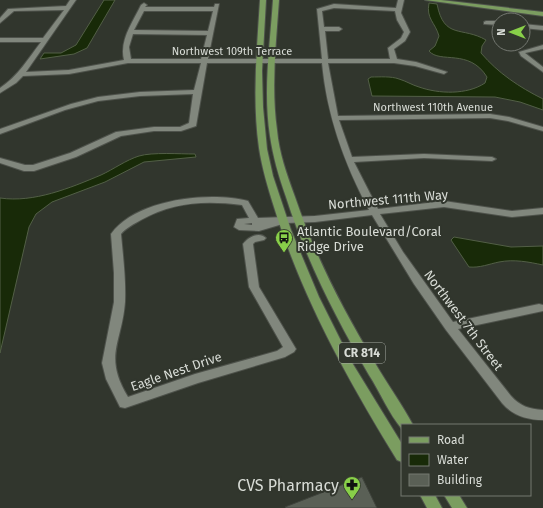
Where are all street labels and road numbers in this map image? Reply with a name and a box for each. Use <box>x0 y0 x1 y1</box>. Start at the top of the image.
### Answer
street label: Northwest 109th Terrace <box>172 45 292 58</box>
street label: Northwest 110th Avenue <box>373 101 493 114</box>
street label: Northwest 111th Way <box>327 187 449 212</box>
street label: Northwest 7th Street <box>421 267 506 373</box>
road number: CR 814 <box>339 343 385 363</box>
street label: Eagle Nest Drive <box>129 349 224 394</box>

